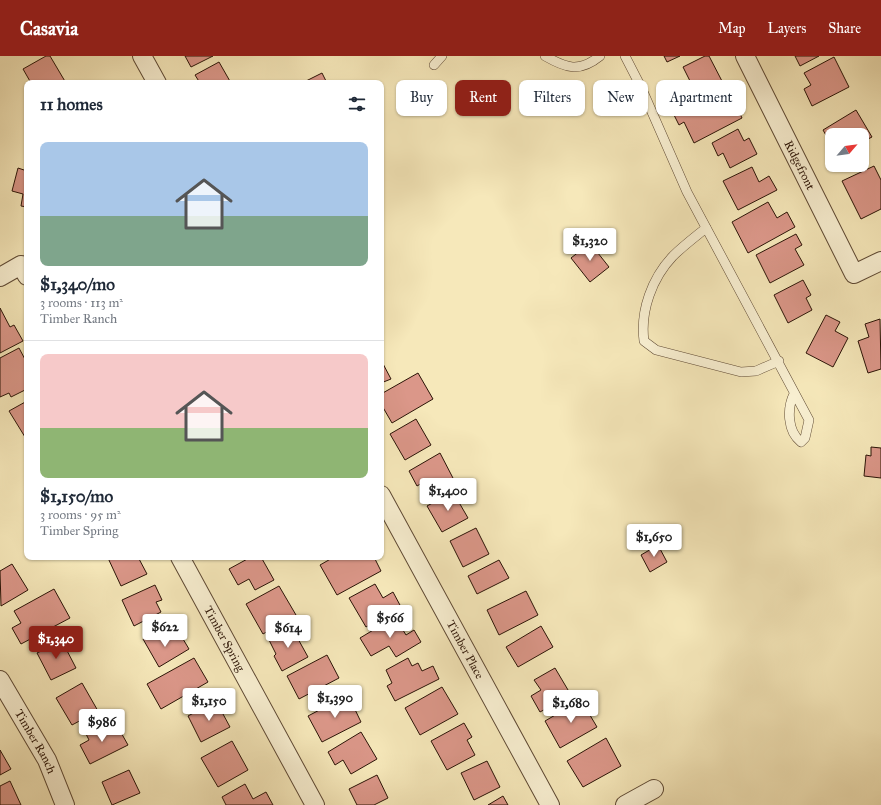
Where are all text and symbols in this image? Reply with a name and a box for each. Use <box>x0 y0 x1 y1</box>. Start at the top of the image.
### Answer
text: Casavia <box>20 17 78 40</box>
text: Map <box>718 20 746 37</box>
text: Layers <box>768 20 806 37</box>
text: Share <box>828 20 861 37</box>
chip: Buy <box>396 80 447 116</box>
chip: Rent <box>455 80 511 116</box>
chip: Filters <box>519 80 585 116</box>
chip: New <box>593 80 648 116</box>
chip: Apartment <box>656 80 746 116</box>
icon: filters <box>346 93 368 115</box>
text: 11 homes <box>40 94 103 115</box>
north arrow <box>825 128 869 172</box>
map controls <box>825 128 869 172</box>
street label: Ridgefront <box>781 138 818 193</box>
icon: home <box>168 168 240 240</box>
pin: $1,320 <box>557 228 623 262</box>
text: $1,320 <box>572 233 608 249</box>
text: $1,340/mo <box>40 274 115 295</box>
text: 3 rooms · 113 m² <box>40 295 123 311</box>
text: Timber Ranch <box>40 311 117 327</box>
icon: home <box>168 380 240 452</box>
pin: $1,400 <box>415 478 481 512</box>
text: $1,400 <box>429 483 467 499</box>
text: $1,150/mo <box>40 486 113 507</box>
text: 3 rooms · 95 m² <box>40 507 121 523</box>
text: Timber Spring <box>40 523 118 539</box>
pin: $1,650 <box>621 524 687 558</box>
text: $1,650 <box>636 529 672 545</box>
street label: Timber Spring <box>201 604 248 675</box>
pin: $566 <box>366 605 414 639</box>
text: $566 <box>376 610 404 626</box>
pin: $622 <box>141 614 189 648</box>
pin: $614 <box>264 615 312 649</box>
street label: Timber Place <box>444 618 487 681</box>
text: $622 <box>151 619 179 635</box>
text: $614 <box>275 620 301 636</box>
pin: $1,340 <box>23 626 89 660</box>
text: $1,340 <box>38 631 74 647</box>
pin: $1,390 <box>302 685 368 719</box>
pin: $1,150 <box>176 688 242 722</box>
text: $1,390 <box>317 690 353 706</box>
pin: $1,680 <box>538 690 604 724</box>
text: $1,150 <box>192 693 226 709</box>
text: $1,680 <box>552 695 590 711</box>
street label: Timber Ranch <box>12 707 59 776</box>
pin: $986 <box>78 709 126 743</box>
text: $986 <box>88 714 116 730</box>

